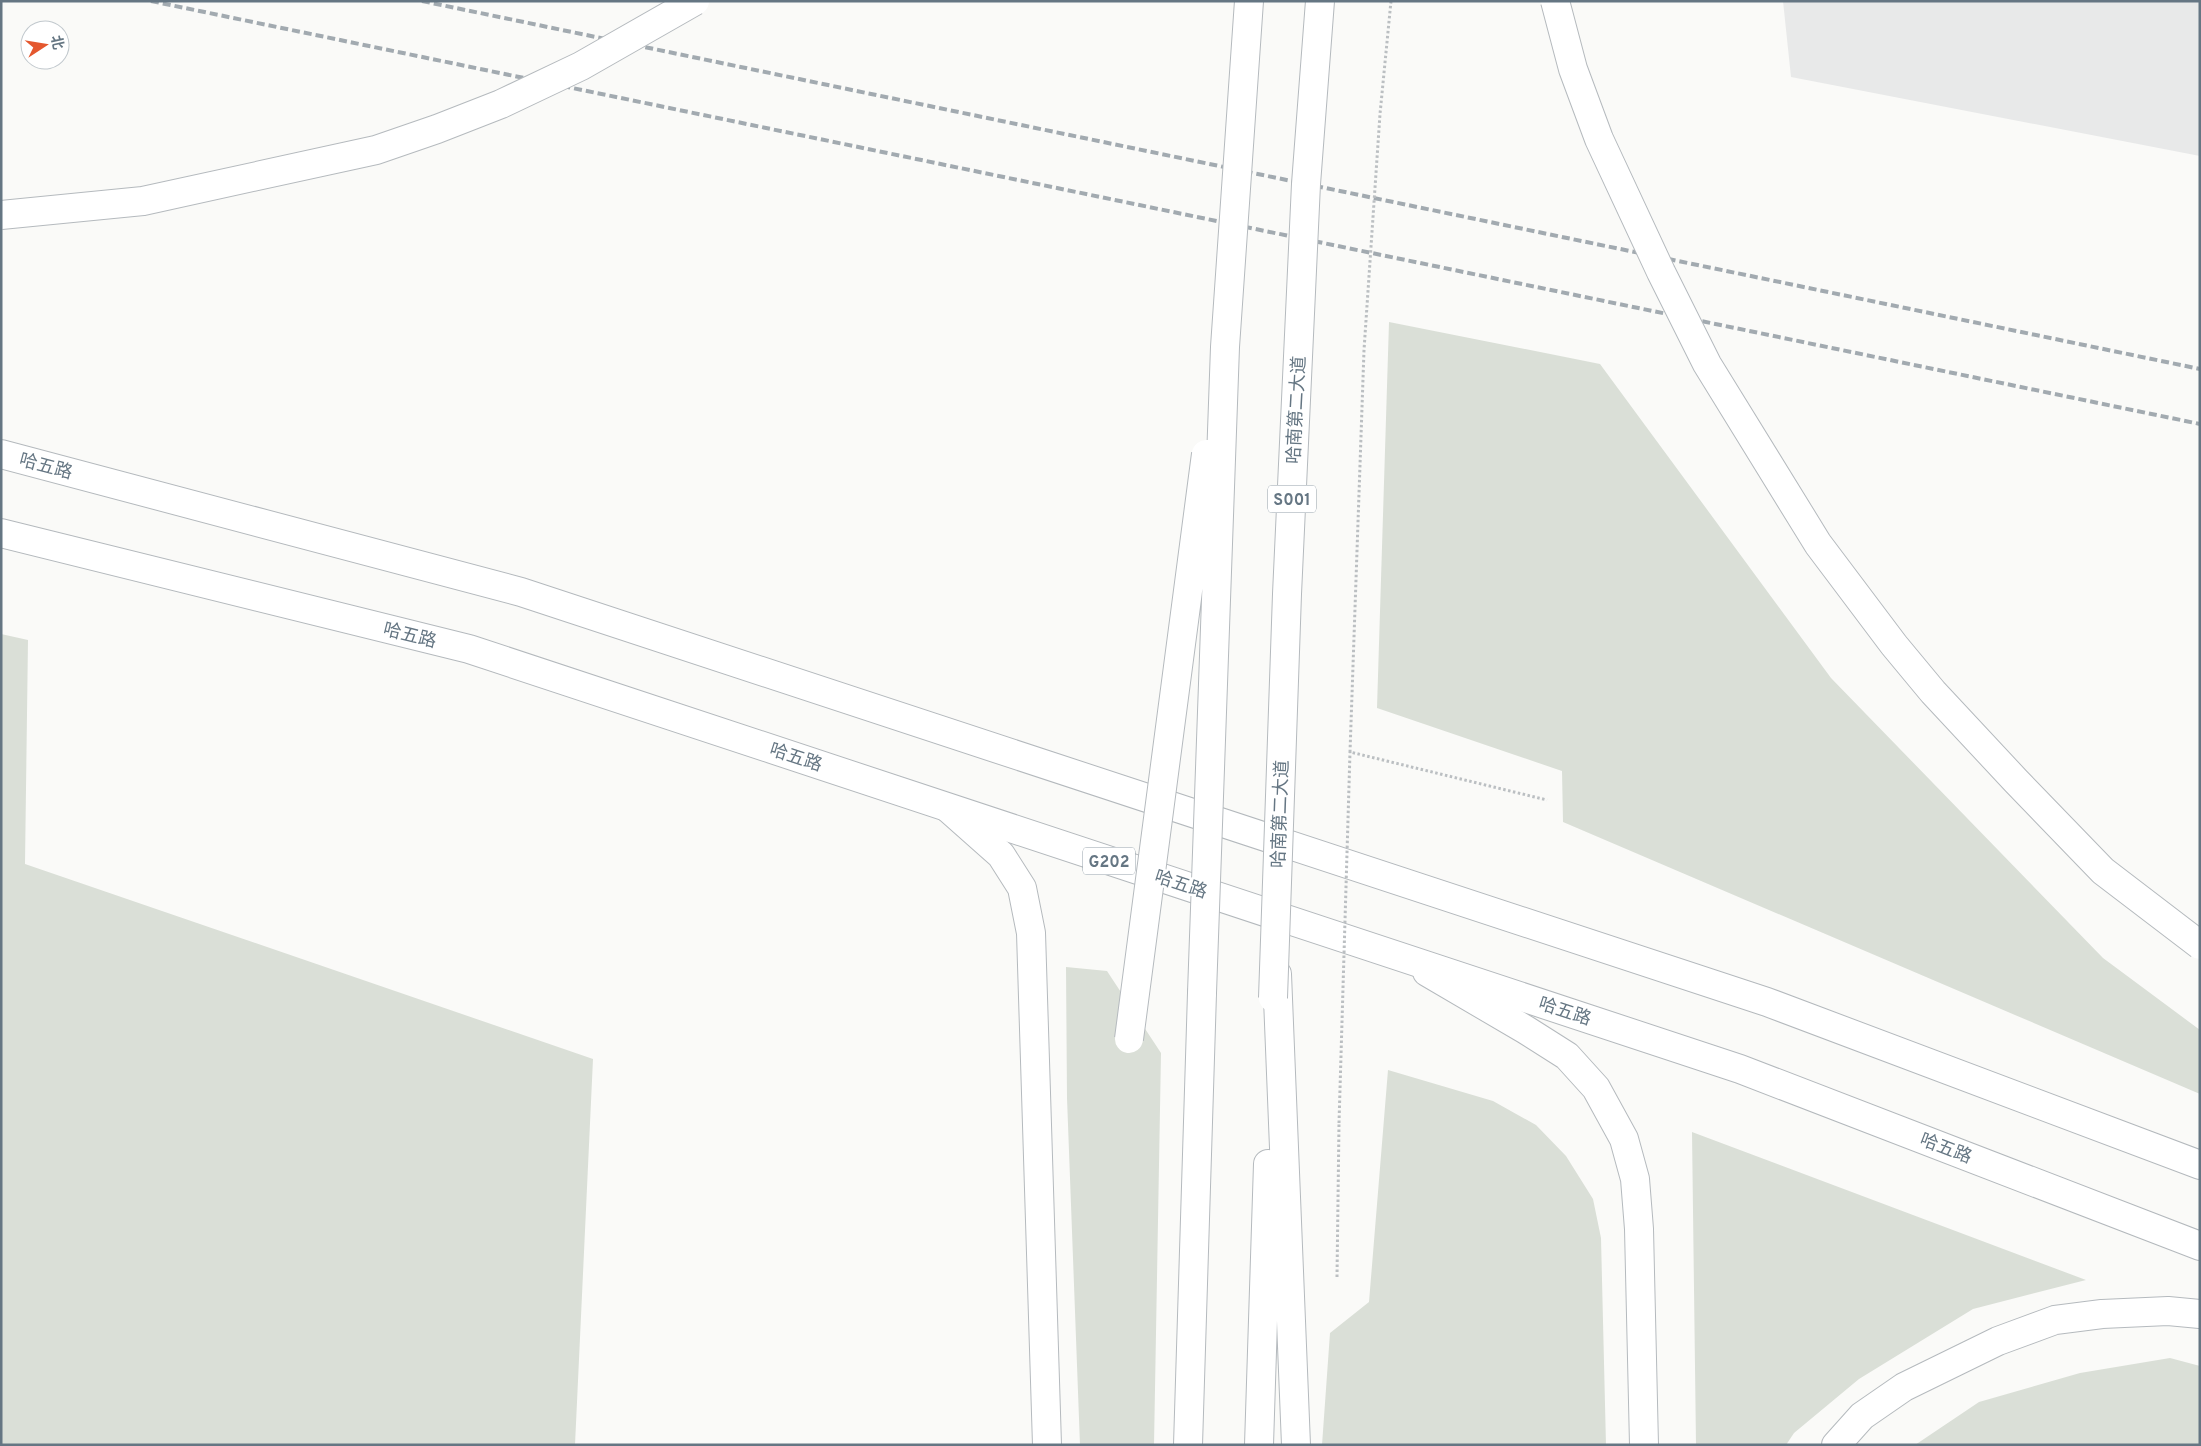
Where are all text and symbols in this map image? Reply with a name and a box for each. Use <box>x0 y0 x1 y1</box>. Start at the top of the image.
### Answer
north arrow <box>20 20 70 70</box>
text: 北 <box>46 34 66 51</box>
street label: 哈南第二大道 <box>1283 356 1312 465</box>
street label: 哈五路 <box>17 449 75 486</box>
road number: S001 <box>1268 486 1316 512</box>
street label: 哈五路 <box>381 619 439 654</box>
street label: 哈五路 <box>766 739 825 778</box>
street label: 哈南第二大道 <box>1268 760 1295 868</box>
road number: G202 <box>1083 848 1135 874</box>
street label: 哈五路 <box>1151 866 1210 905</box>
street label: 哈五路 <box>1535 993 1594 1032</box>
street label: 哈五路 <box>1916 1129 1975 1170</box>

